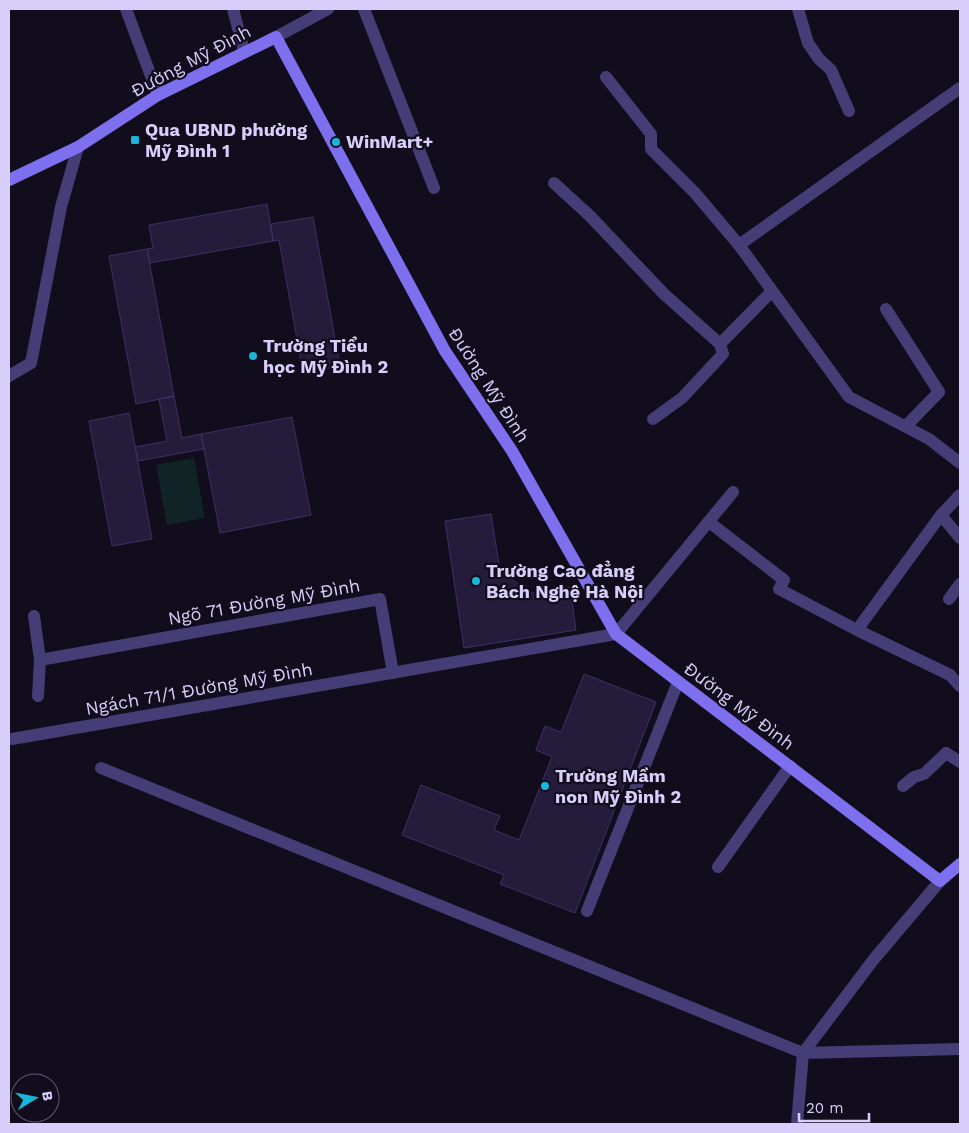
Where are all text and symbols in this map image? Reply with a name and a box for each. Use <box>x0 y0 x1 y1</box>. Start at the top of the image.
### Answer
street label: Đường Mỹ Đình <box>127 20 254 101</box>
place label: Qua UBND phường Mỹ Đình 1 <box>145 119 308 161</box>
place label: WinMart+ <box>346 131 433 152</box>
marker: Qua UBND phường Mỹ Đình 1 <box>129 134 141 146</box>
marker: WinMart+ <box>330 136 342 148</box>
street label: Đường Mỹ Đình <box>444 323 534 446</box>
place label: Trường Tiểu học Mỹ Đình 2 <box>263 335 388 377</box>
marker: Trường Tiểu học Mỹ Đình 2 <box>247 350 259 362</box>
place label: Trường Cao đẳng Bách Nghệ Hà Nội <box>486 560 643 602</box>
street label: Ngõ 71 Đường Mỹ Đình <box>166 574 362 629</box>
marker: Trường Cao đẳng Bách Nghệ Hà Nội <box>470 575 482 587</box>
street label: Đường Mỹ Đình <box>680 657 799 754</box>
street label: Ngách 71/1 Đường Mỹ Đình <box>84 658 314 719</box>
place label: Trường Mầm non Mỹ Đình 2 <box>555 765 681 807</box>
marker: Trường Mầm non Mỹ Đình 2 <box>539 780 551 792</box>
north arrow <box>10 1073 60 1123</box>
text: B <box>39 1090 57 1102</box>
scale bar <box>799 1090 869 1122</box>
text: 20 m <box>806 1099 844 1117</box>

